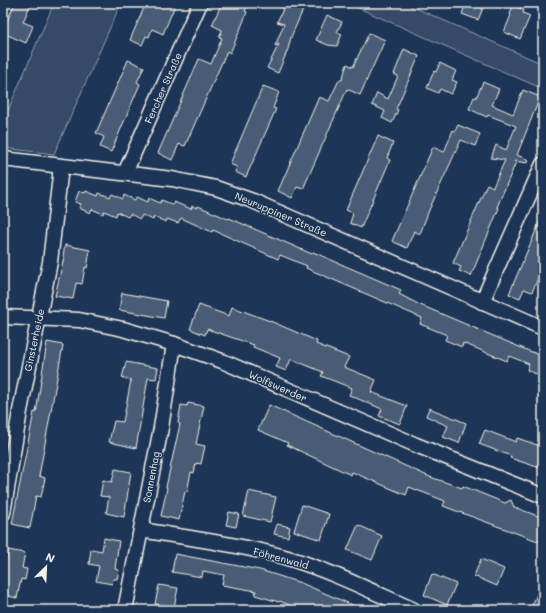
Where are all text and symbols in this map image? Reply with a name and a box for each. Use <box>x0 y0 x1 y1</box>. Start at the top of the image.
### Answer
street label: Fercher Straße <box>141 50 185 126</box>
street label: Neuruppiner Straße <box>233 188 329 240</box>
street label: Ginsterheide <box>21 307 47 373</box>
street label: Wolfswerder <box>247 367 309 405</box>
street label: Sonnenhag <box>139 450 163 504</box>
street label: Föhrenwald <box>252 544 310 572</box>
north arrow <box>26 547 66 587</box>
text: N <box>43 549 57 566</box>

